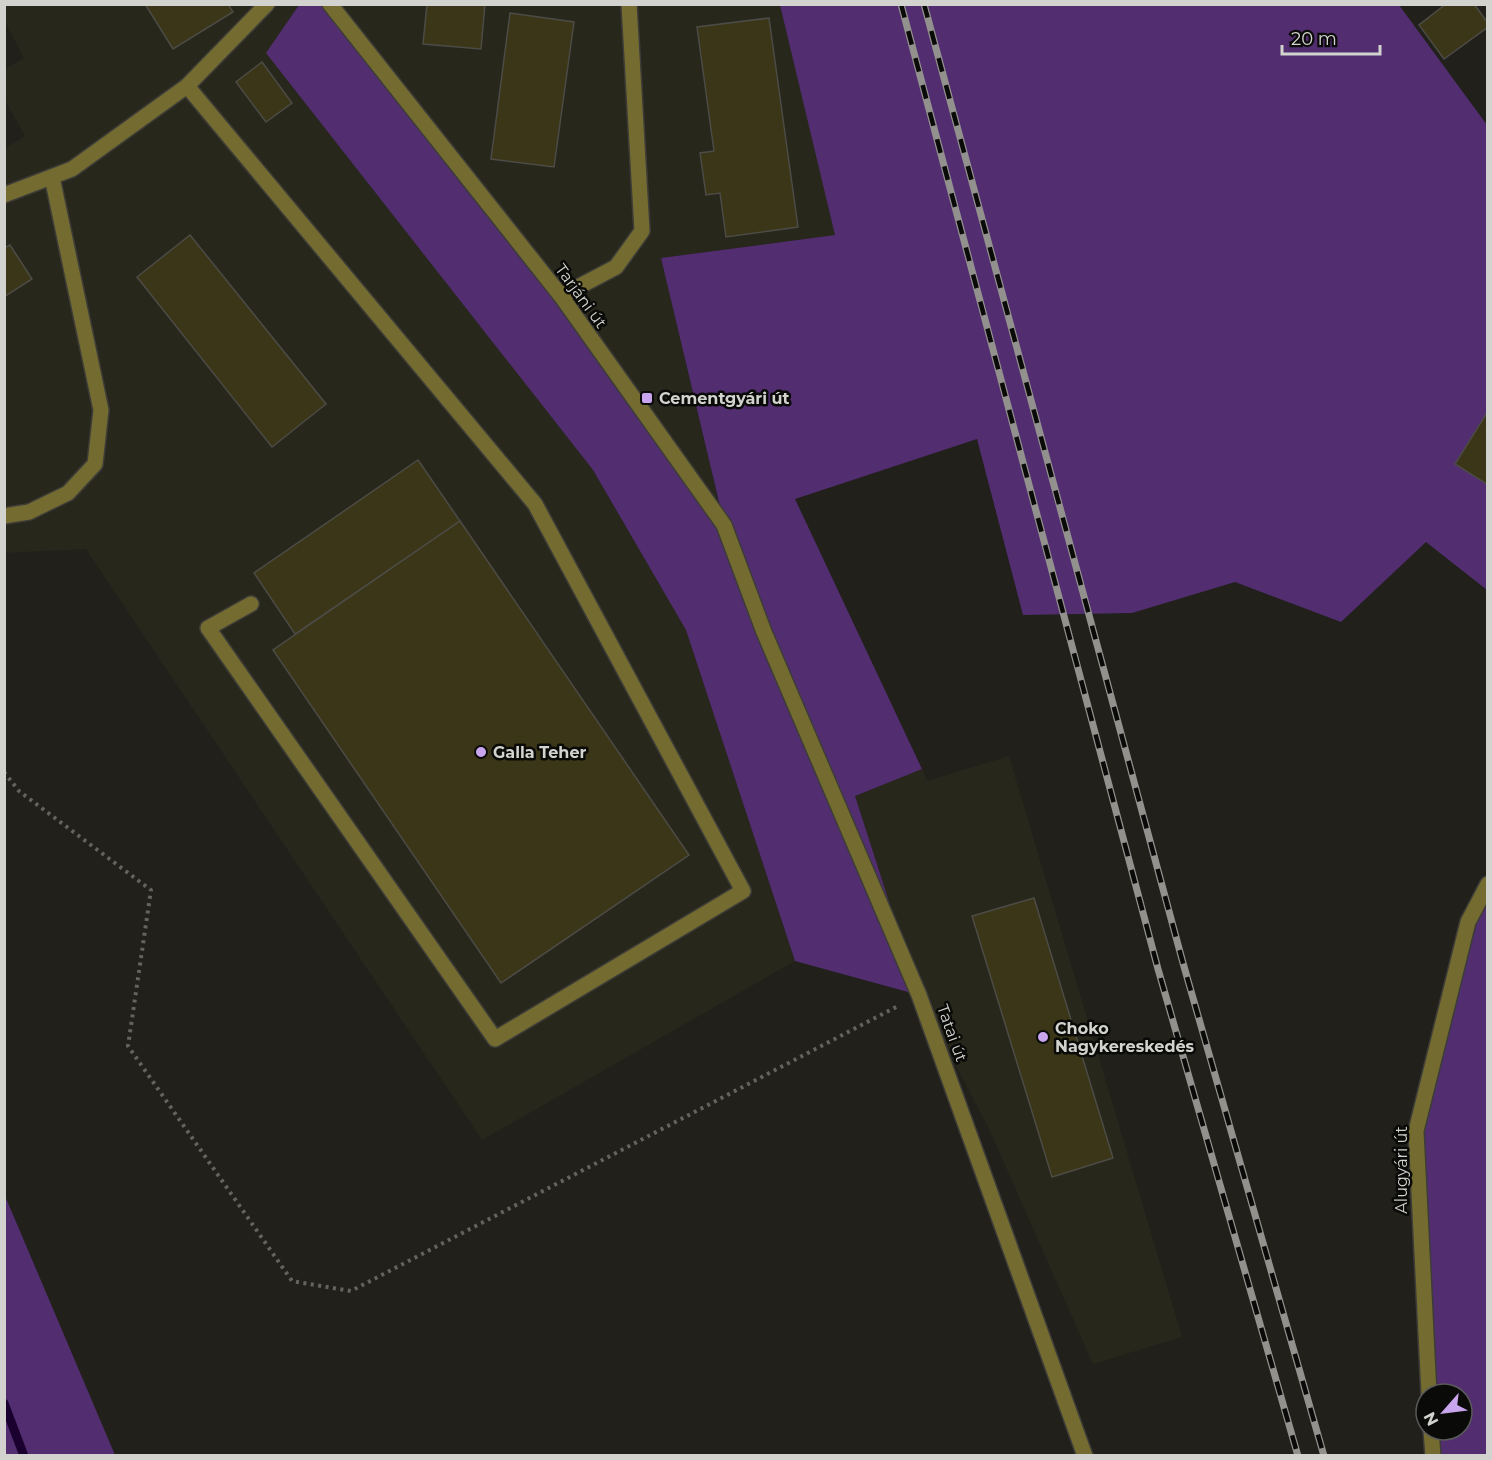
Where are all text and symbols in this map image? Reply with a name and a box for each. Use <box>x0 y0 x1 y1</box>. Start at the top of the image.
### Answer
scale bar <box>1282 18 1380 56</box>
text: 20 m <box>1291 28 1337 50</box>
street label: Tarjáni út <box>551 260 611 332</box>
place label: Cementgyári út <box>659 389 790 408</box>
marker: Cementgyári út <box>640 391 654 405</box>
place label: Galla Teher <box>493 743 587 762</box>
marker: Galla Teher <box>474 745 488 759</box>
street label: Tatai út <box>933 1002 971 1065</box>
place label: Choko Nagykereskedés <box>1055 1019 1195 1056</box>
marker: Choko Nagykereskedés <box>1036 1030 1050 1044</box>
street label: Alugyári út <box>1392 1126 1411 1214</box>
north arrow <box>1414 1382 1474 1442</box>
text: N <box>1420 1409 1443 1429</box>

